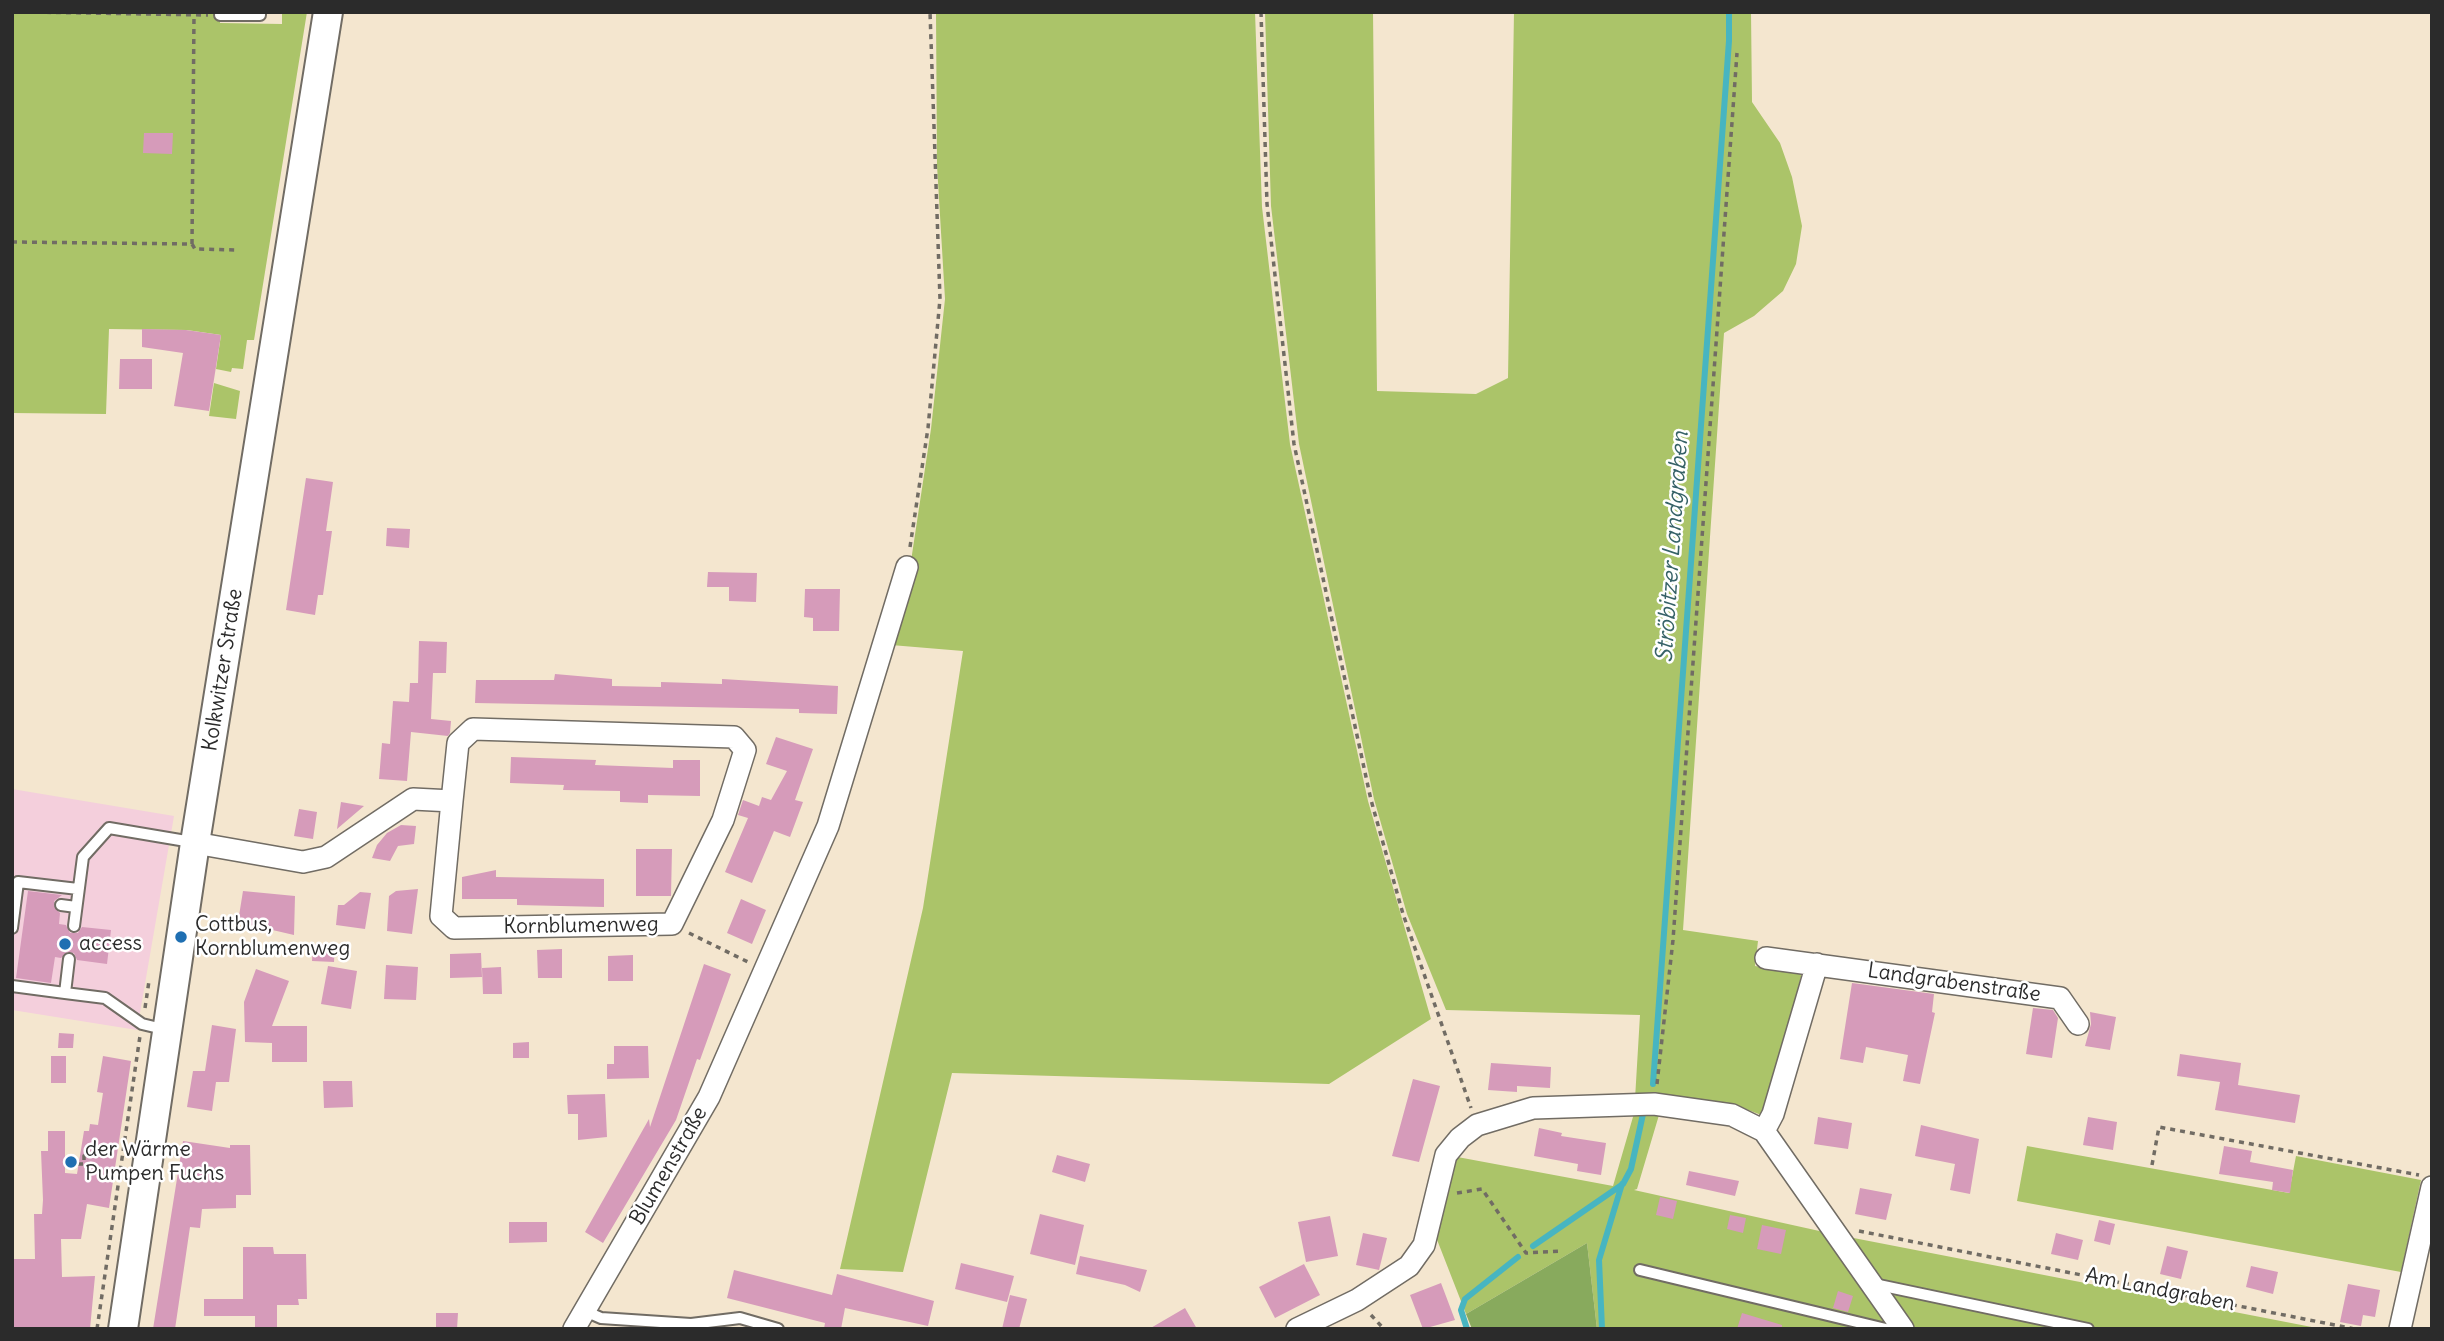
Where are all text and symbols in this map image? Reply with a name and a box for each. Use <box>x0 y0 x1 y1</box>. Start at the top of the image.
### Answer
water label: Ströbitzer Landgraben <box>1651 431 1695 663</box>
street label: Kolkwitzer Straße <box>198 587 248 753</box>
place label: Cottbus, Kornblumenweg <box>195 912 350 962</box>
street label: Kornblumenweg <box>503 912 659 940</box>
marker: Cottbus, Kornblumenweg <box>173 929 189 945</box>
place label: access <box>79 931 142 957</box>
marker: access <box>57 936 73 952</box>
street label: Landgrabenstraße <box>1866 958 2042 1008</box>
street label: Blumenstraße <box>625 1102 713 1230</box>
place label: der Wärme Pumpen Fuchs <box>85 1137 224 1187</box>
marker: der Wärme Pumpen Fuchs <box>63 1154 79 1170</box>
street label: Am Landgraben <box>2083 1263 2237 1317</box>

